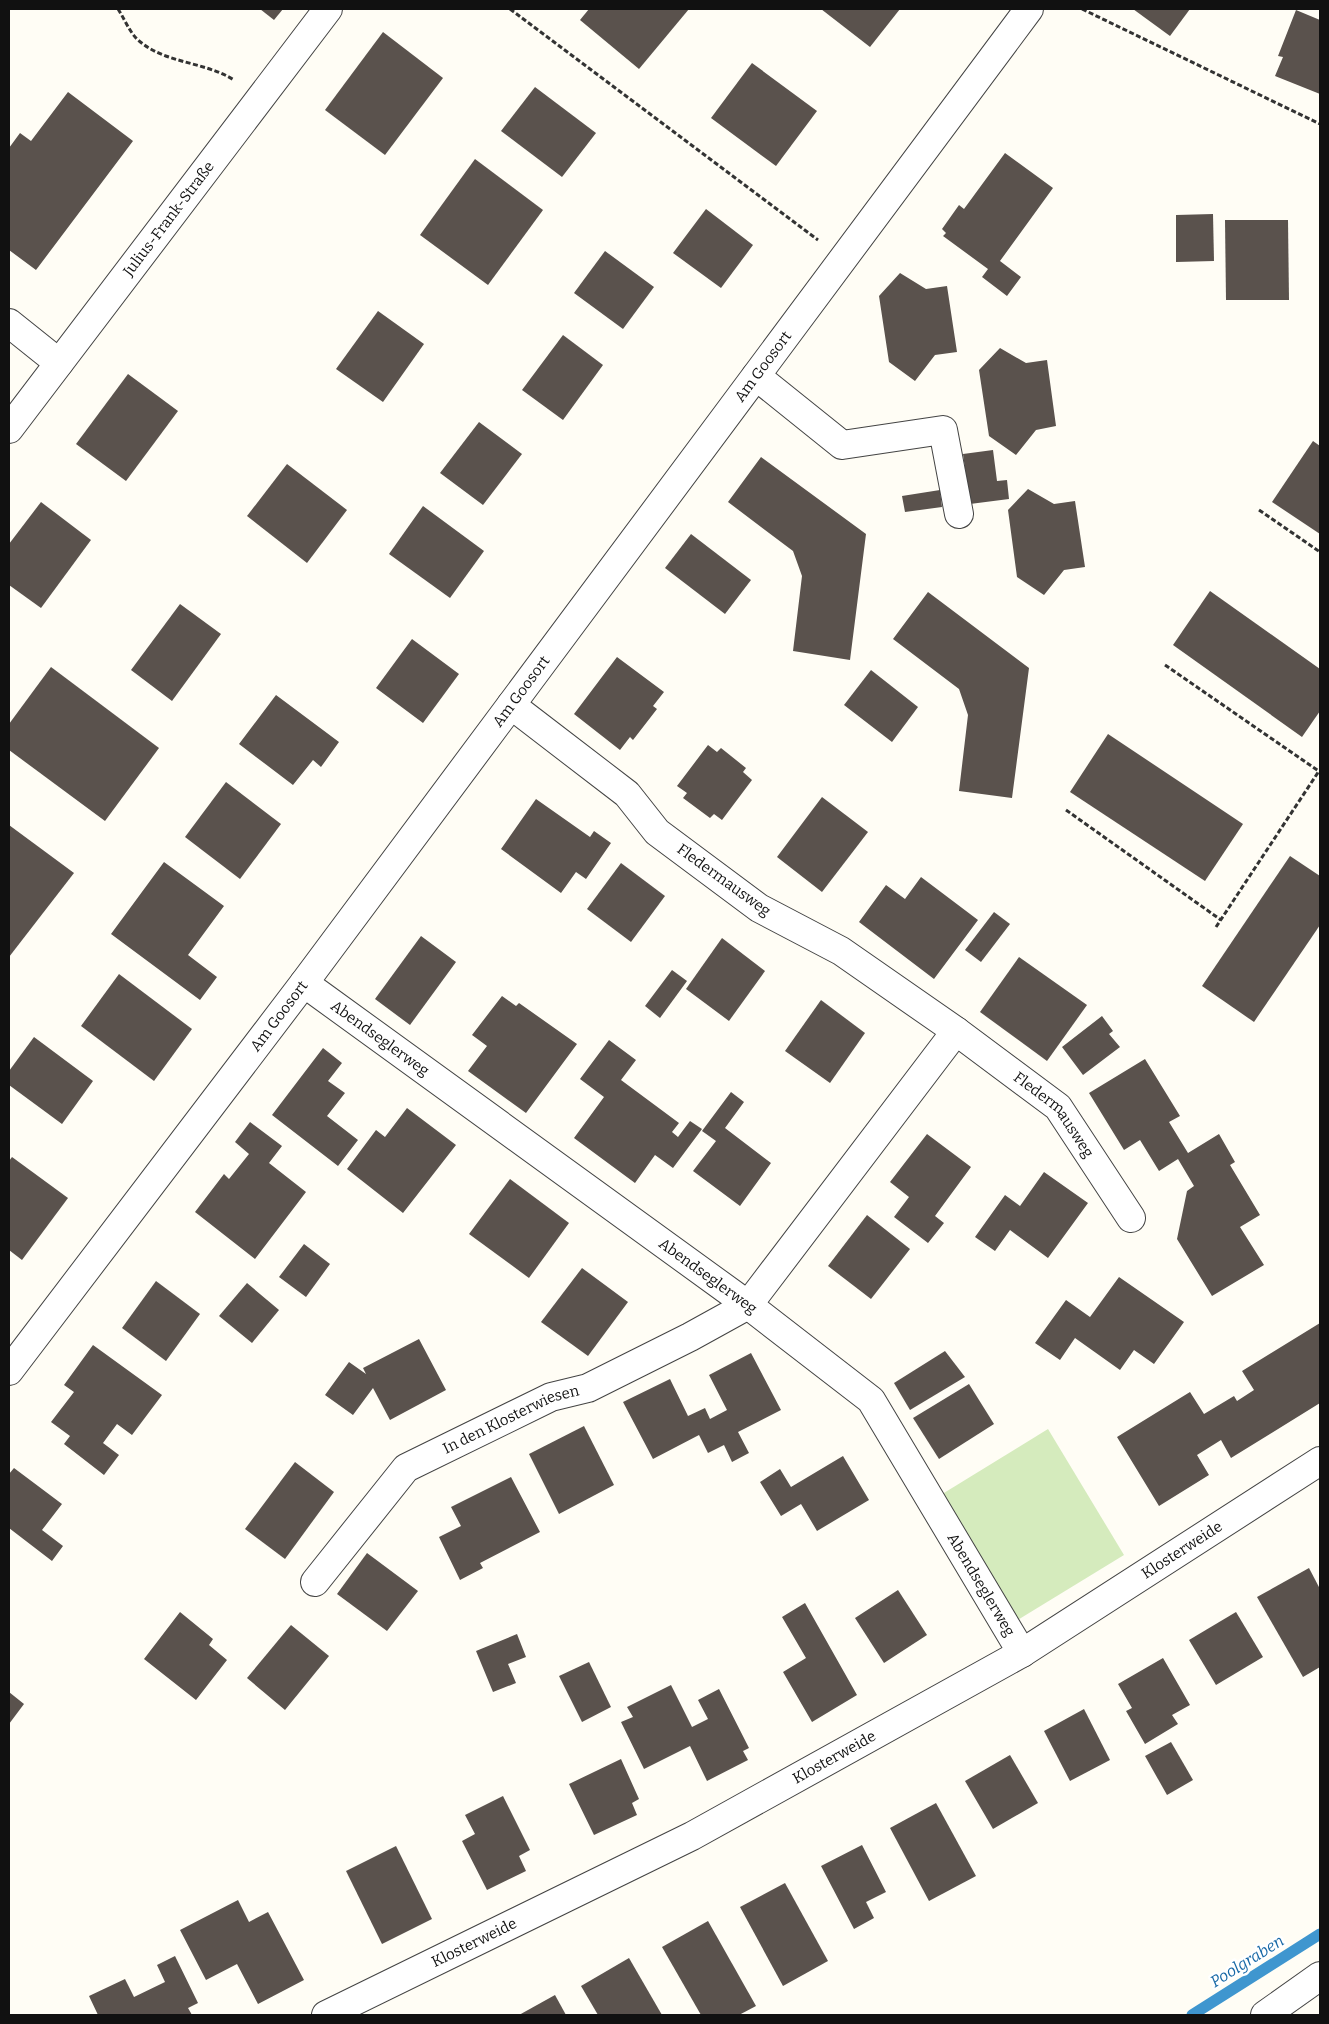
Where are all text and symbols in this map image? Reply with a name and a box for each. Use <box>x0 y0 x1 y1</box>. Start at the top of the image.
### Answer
street label: Julius-Frank-Straße <box>119 158 218 281</box>
street label: Am Goosort <box>731 327 796 405</box>
street label: Am Goosort <box>489 652 554 730</box>
street label: Fledermausweg <box>674 840 774 920</box>
street label: Am Goosort <box>246 977 312 1055</box>
street label: Abendseglerweg <box>327 997 433 1080</box>
street label: Fledermausweg <box>1010 1068 1098 1161</box>
street label: Abendseglerweg <box>655 1234 761 1318</box>
street label: In den Klosterwiesen <box>440 1381 581 1458</box>
street label: Klosterweide <box>1138 1517 1226 1583</box>
street label: Abendseglerweg <box>944 1530 1019 1640</box>
street label: Klosterweide <box>789 1727 879 1787</box>
street label: Klosterweide <box>429 1914 520 1971</box>
water label: Poolgraben <box>1207 1931 1287 1991</box>

